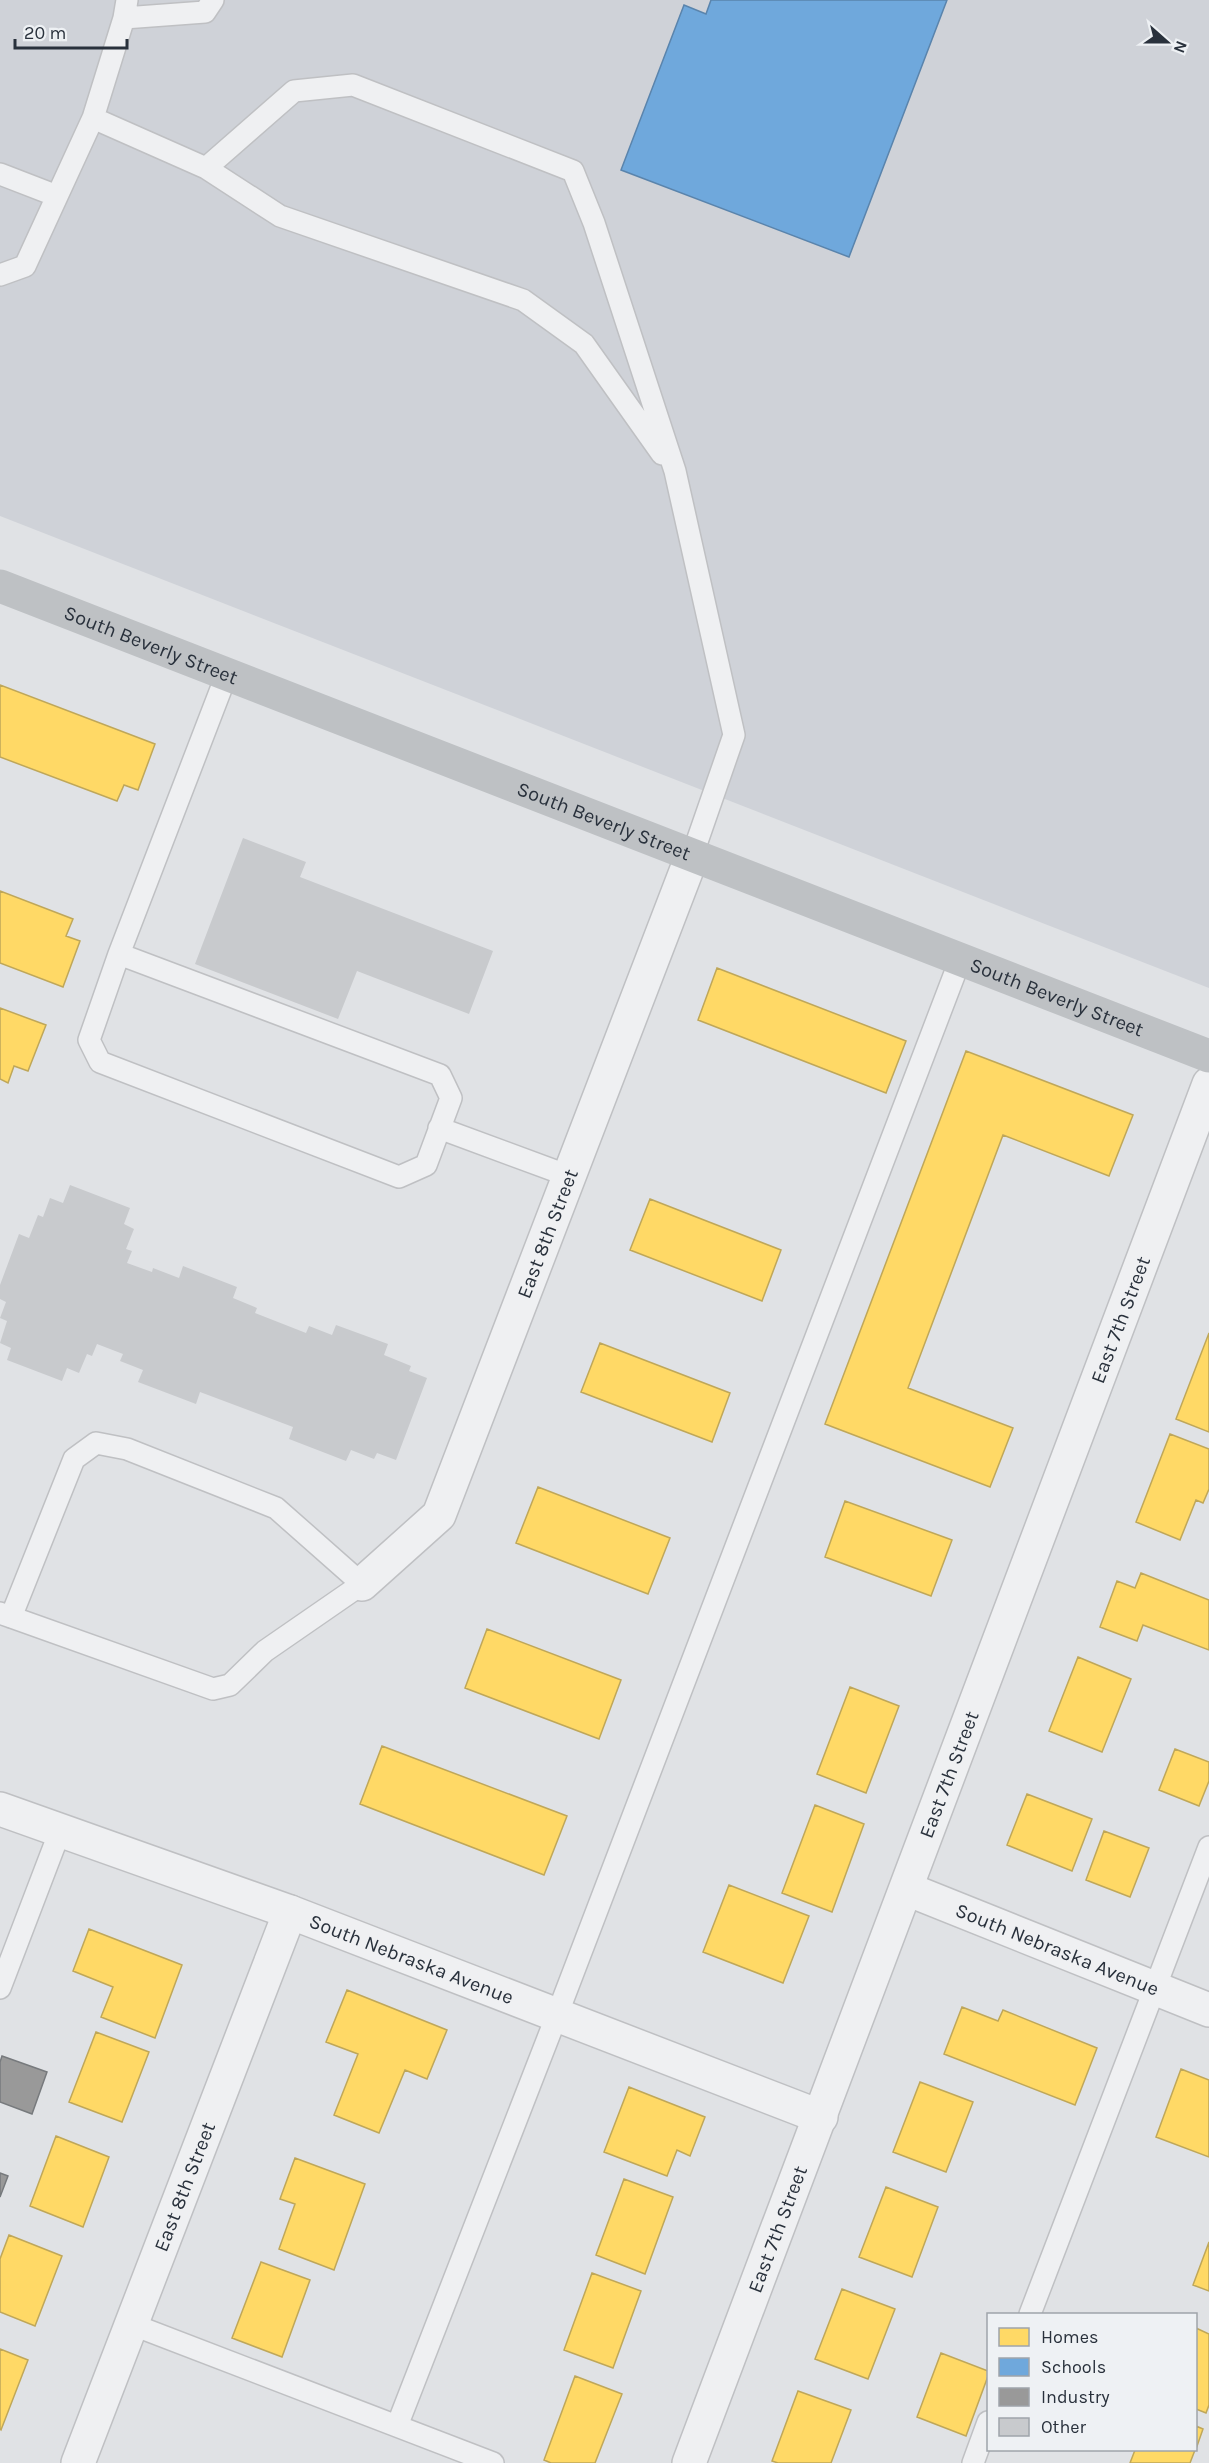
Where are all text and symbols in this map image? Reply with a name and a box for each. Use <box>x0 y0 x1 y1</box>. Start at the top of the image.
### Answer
scale bar <box>15 12 128 50</box>
north arrow <box>1137 12 1197 72</box>
text: 20 m <box>24 22 66 44</box>
text: N <box>1170 38 1191 56</box>
street label: South Beverly Street <box>61 601 242 689</box>
street label: South Beverly Street <box>514 777 695 865</box>
street label: South Beverly Street <box>967 953 1147 1041</box>
street label: East 8th Street <box>512 1165 582 1301</box>
street label: East 7th Street <box>1086 1253 1155 1386</box>
street label: East 7th Street <box>914 1707 983 1841</box>
street label: South Nebraska Avenue <box>952 1898 1162 2000</box>
street label: South Nebraska Avenue <box>306 1909 517 2009</box>
street label: East 8th Street <box>149 2118 220 2255</box>
street label: East 7th Street <box>743 2162 812 2296</box>
legend <box>987 2313 1197 2451</box>
text: Homes <box>1041 2326 1098 2348</box>
text: Schools <box>1041 2356 1106 2378</box>
text: Industry <box>1041 2386 1110 2408</box>
text: Other <box>1041 2416 1086 2438</box>

